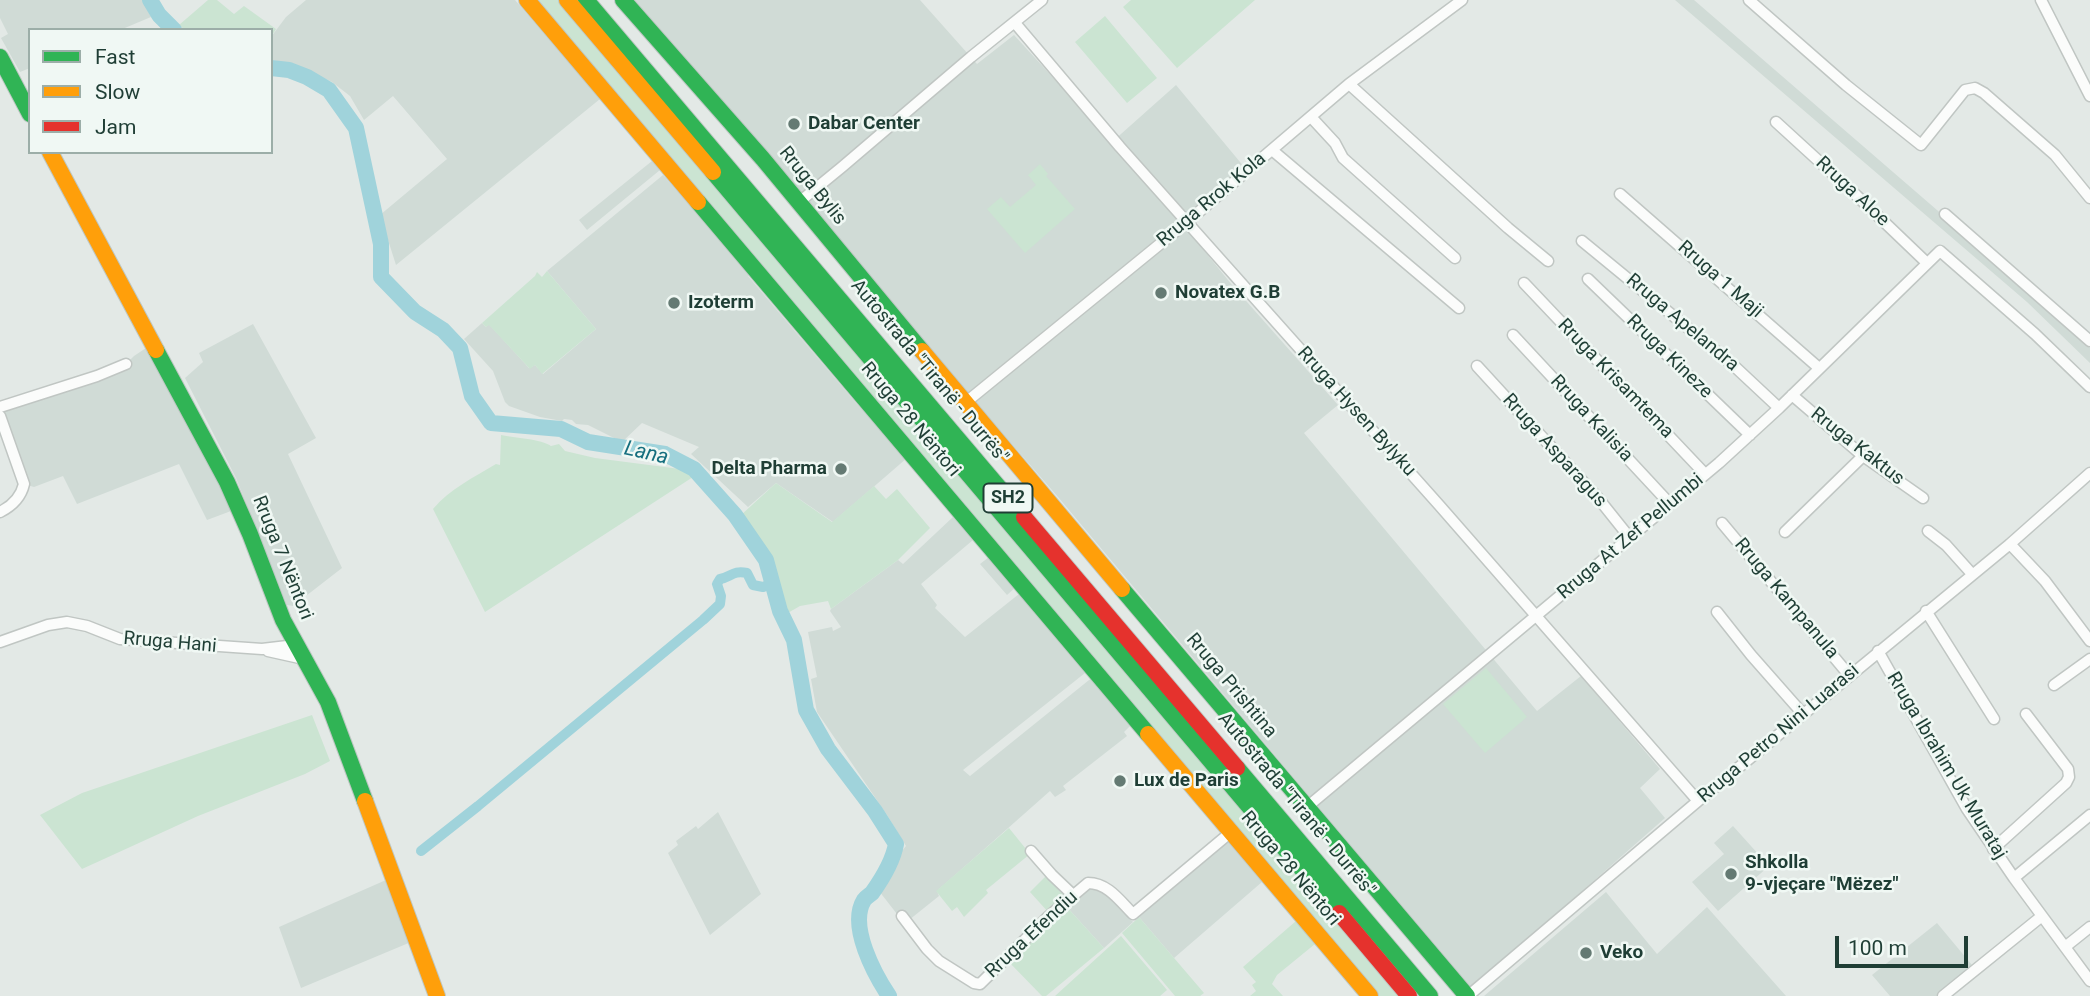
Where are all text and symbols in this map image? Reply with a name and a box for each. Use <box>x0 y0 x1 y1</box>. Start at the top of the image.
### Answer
legend <box>28 28 273 154</box>
text: Fast <box>95 45 135 69</box>
text: Slow <box>95 80 140 104</box>
place label: Dabar Center <box>808 113 920 135</box>
text: Jam <box>95 115 136 139</box>
marker: Dabar Center <box>786 116 802 132</box>
street label: Rruga Bylis <box>773 142 851 230</box>
street label: Rruga Rrok Kola <box>1153 148 1271 252</box>
street label: Rruga Aloe <box>1810 152 1894 232</box>
street label: Rruga 1 Maji <box>1673 237 1767 323</box>
street label: Rruga Apelandra <box>1621 269 1743 377</box>
street label: Autostrada "Tiranë - Durrës" <box>845 275 1013 469</box>
place label: Novatex G.B <box>1175 282 1280 304</box>
marker: Novatex G.B <box>1153 285 1169 301</box>
place label: Izoterm <box>688 292 754 314</box>
marker: Izoterm <box>666 295 682 311</box>
street label: Rruga Kineze <box>1621 310 1717 404</box>
street label: Rruga Krisamtema <box>1552 314 1678 444</box>
street label: Rruga Hysen Bylyku <box>1292 343 1420 481</box>
street label: Rruga 28 Nëntori <box>855 358 965 482</box>
street label: Rruga Kalisia <box>1545 371 1637 467</box>
street label: Rruga Asparagus <box>1497 390 1611 512</box>
street label: Rruga Kaktus <box>1806 403 1908 491</box>
water label: Lana <box>622 437 670 471</box>
place label: Delta Pharma <box>711 458 827 480</box>
marker: Delta Pharma <box>833 461 849 477</box>
street label: Rruga At Zef Pellumbi <box>1553 469 1709 605</box>
road number: SH2 <box>984 484 1032 512</box>
street label: Rruga 7 Nëntori <box>247 493 317 623</box>
street label: Rruga Kampanula <box>1729 534 1843 664</box>
street label: Rruga Hani <box>123 628 217 658</box>
street label: Rruga Prishtina <box>1181 629 1281 743</box>
street label: Rruga Petro Nini Luarasi <box>1694 660 1864 808</box>
street label: Rruga Ibrahim Uk Murataj <box>1881 668 2011 864</box>
street label: Autostrada "Tiranë - Durrës" <box>1212 708 1380 902</box>
place label: Lux de Paris <box>1134 770 1239 792</box>
marker: Lux de Paris <box>1112 773 1128 789</box>
street label: Rruga 28 Nëntori <box>1235 807 1345 931</box>
place label: Shkolla 9-vjeçare "Mëzez" <box>1745 852 1898 896</box>
marker: Shkolla 9-vjeçare "Mëzez" <box>1723 866 1739 882</box>
street label: Rruga Efendiu <box>981 887 1083 983</box>
scale bar <box>1838 922 1971 966</box>
text: 100 m <box>1848 936 1907 960</box>
place label: Veko <box>1600 942 1643 964</box>
marker: Veko <box>1578 945 1594 961</box>

